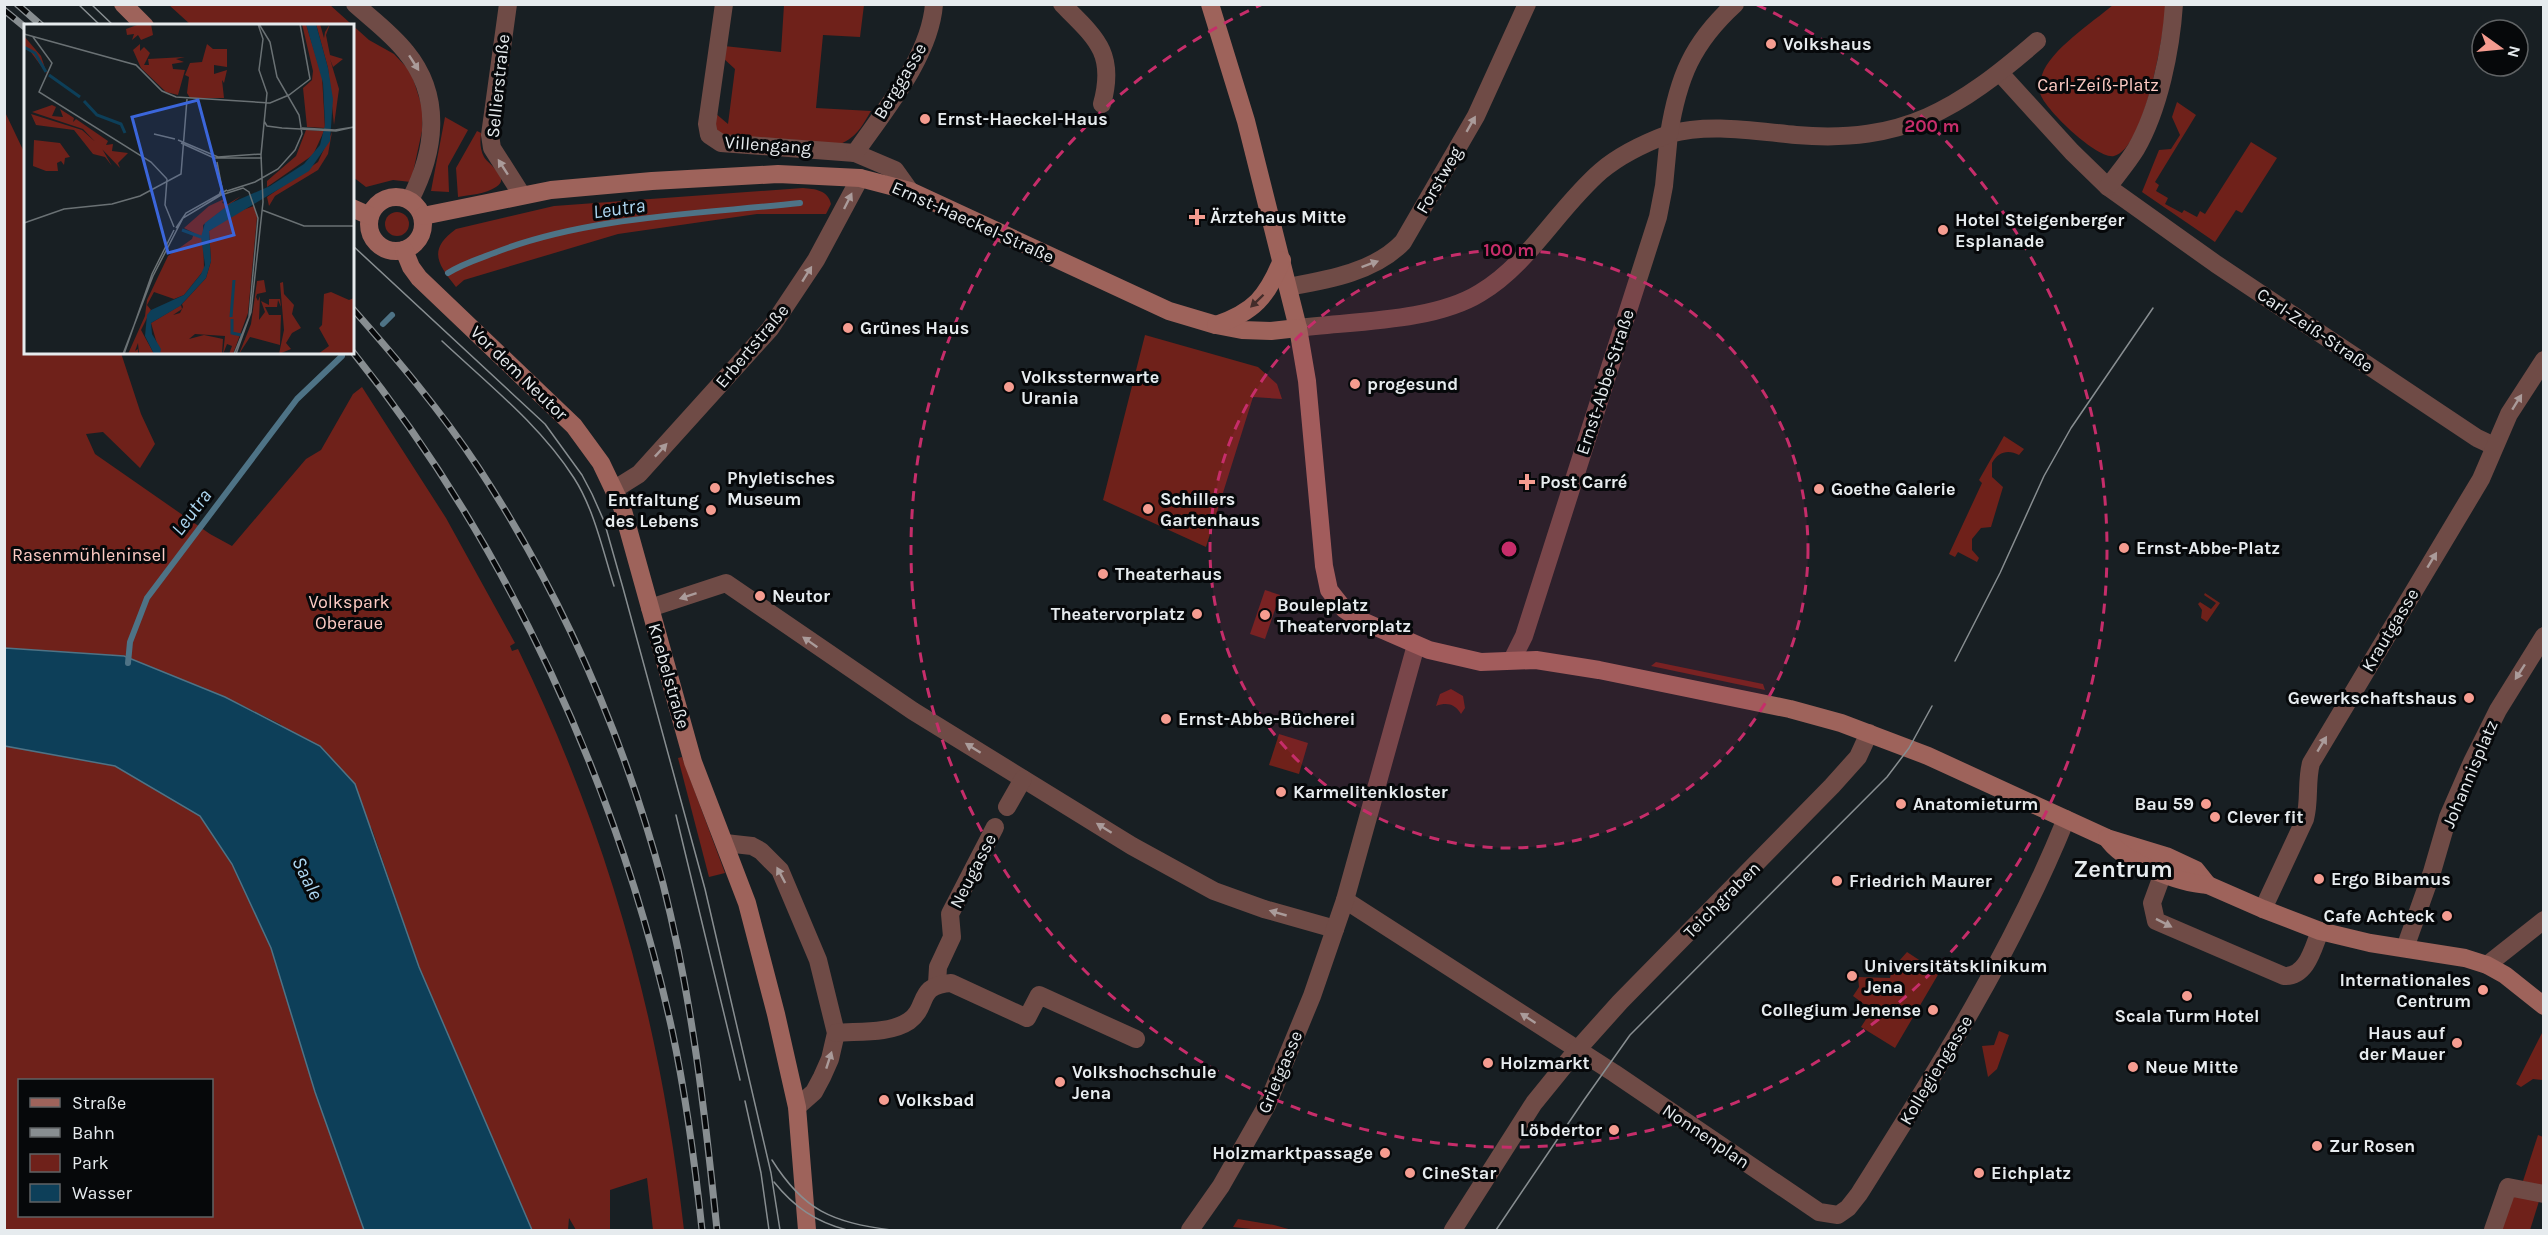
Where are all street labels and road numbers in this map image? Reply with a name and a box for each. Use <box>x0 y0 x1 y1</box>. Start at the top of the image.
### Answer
street label: Sellierstraße <box>482 33 514 139</box>
street label: Berggasse <box>869 39 931 123</box>
street label: Villengang <box>724 131 812 159</box>
street label: Forstweg <box>1411 142 1467 218</box>
street label: Ernst-Haeckel-Straße <box>888 176 1058 268</box>
street label: Carl-Zeiß-Straße <box>2253 283 2377 377</box>
street label: Erbertstraße <box>711 300 793 392</box>
street label: Ernst-Abbe-Straße <box>1571 307 1639 457</box>
street label: Vor dem Neutor <box>466 321 573 425</box>
street label: Krautgasse <box>2357 584 2423 676</box>
street label: Knebelstraße <box>643 621 695 731</box>
street label: Johannisplatz <box>2437 717 2503 831</box>
street label: Neugasse <box>945 830 1001 912</box>
street label: Teichgraben <box>1679 857 1765 943</box>
street label: Kollegiengasse <box>1895 1011 1977 1129</box>
street label: Grietgasse <box>1253 1027 1307 1117</box>
street label: Nonnenplan <box>1658 1099 1754 1173</box>

